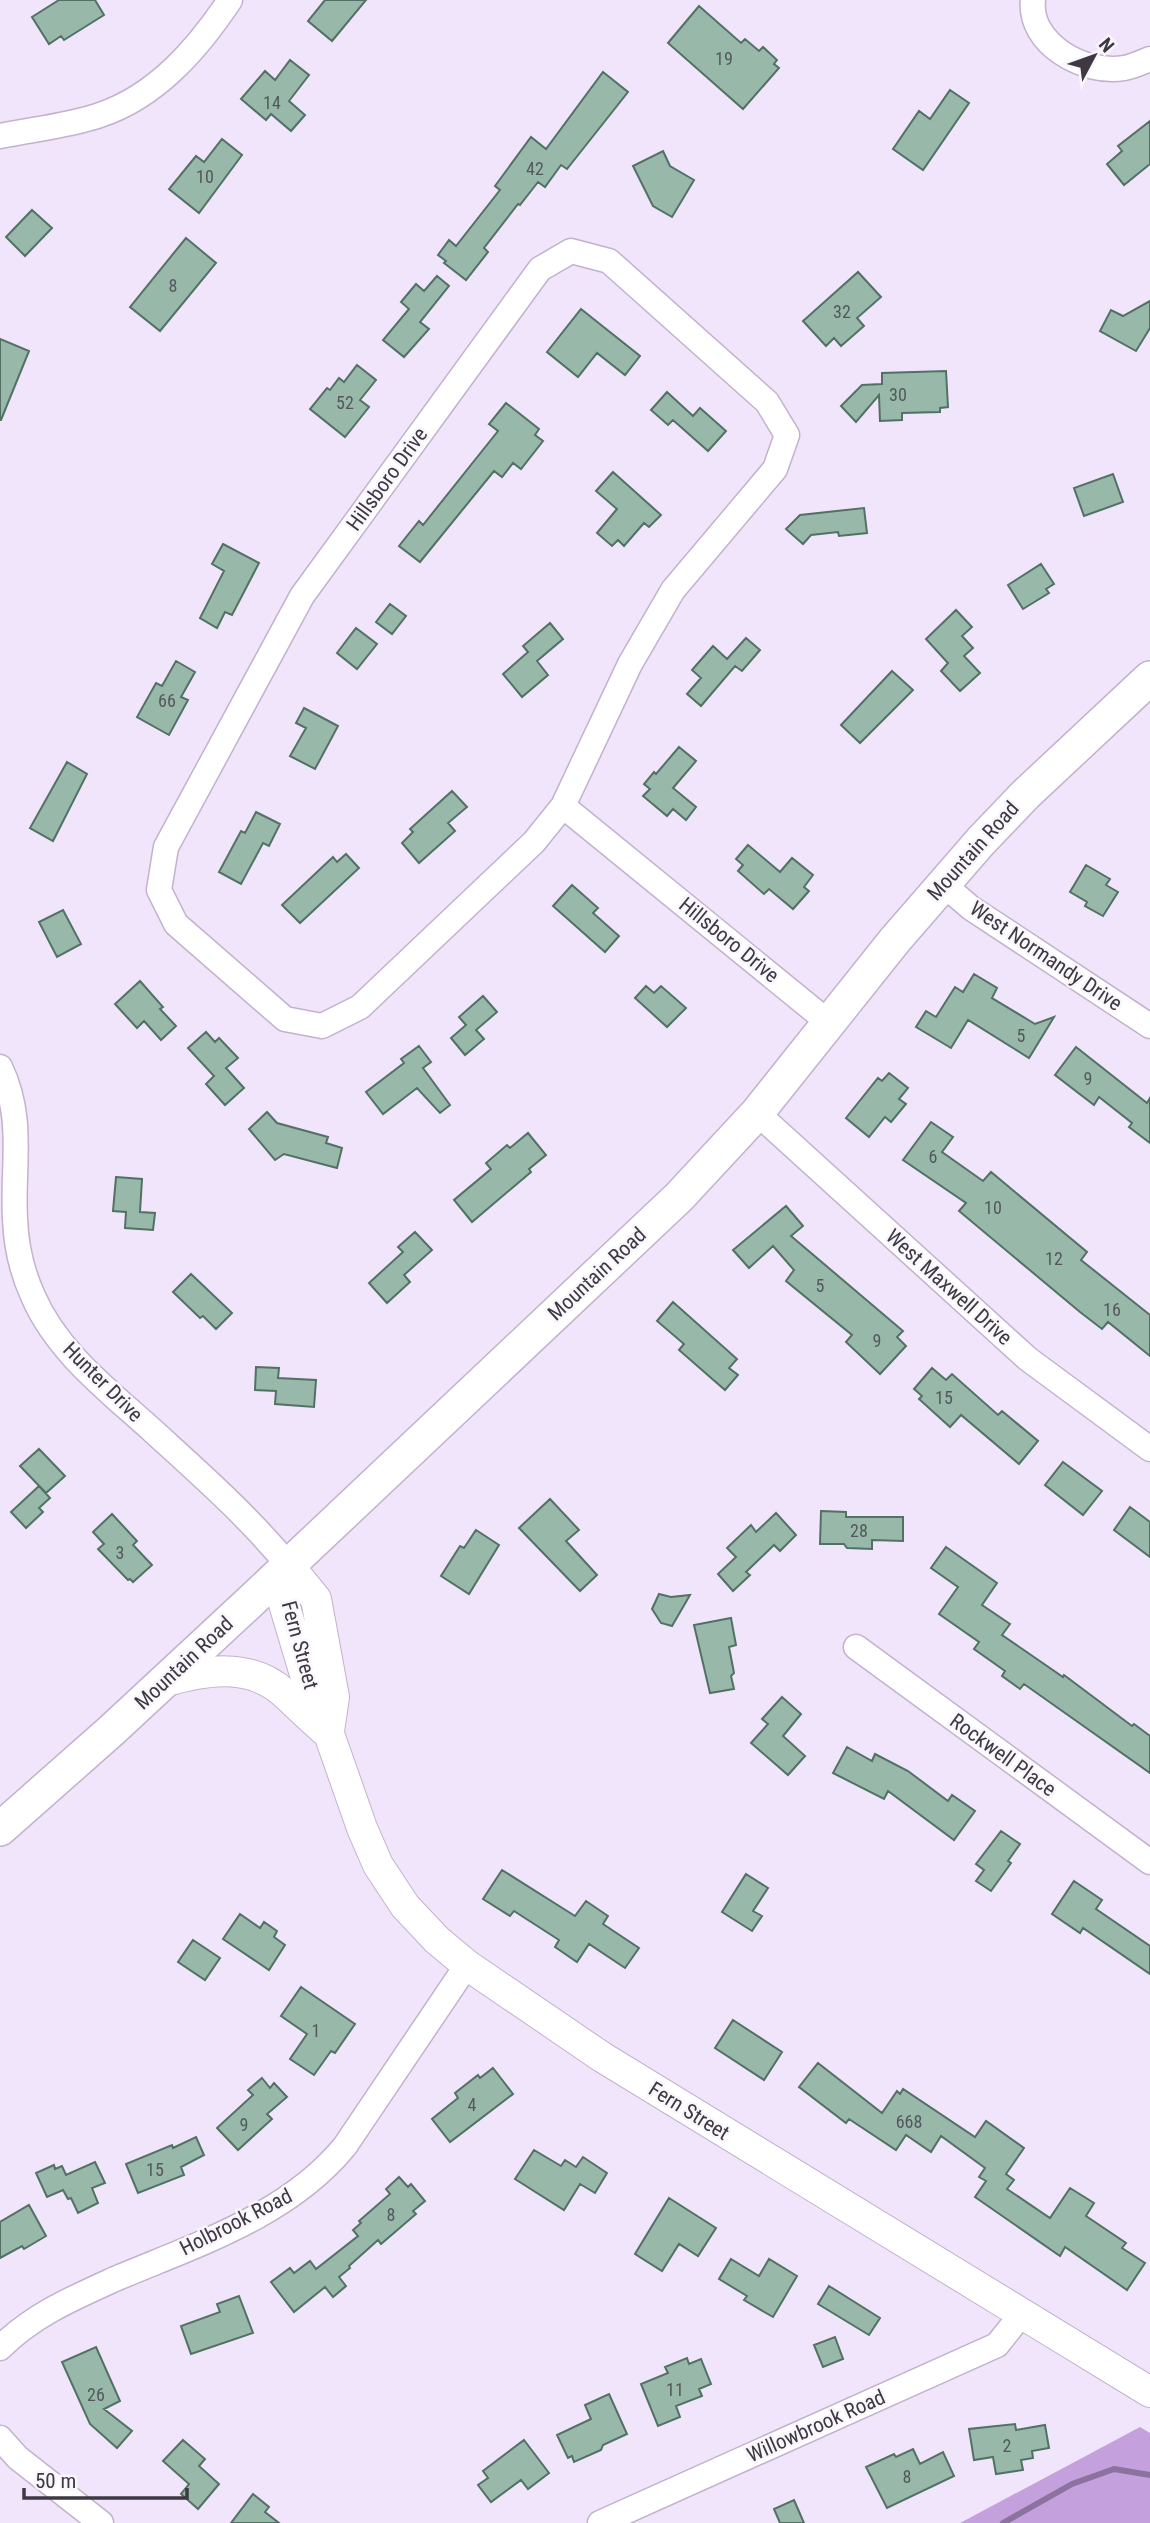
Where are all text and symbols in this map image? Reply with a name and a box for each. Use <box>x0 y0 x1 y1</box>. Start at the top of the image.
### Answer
north arrow <box>1059 21 1129 91</box>
text: N <box>1094 33 1119 57</box>
house number: 19 <box>715 48 733 69</box>
house number: 14 <box>263 92 281 113</box>
house number: 42 <box>526 158 544 179</box>
house number: 10 <box>196 166 214 187</box>
house number: 8 <box>169 275 177 296</box>
house number: 32 <box>833 301 851 322</box>
house number: 30 <box>889 384 907 405</box>
house number: 52 <box>336 392 354 413</box>
street label: Hillsboro Drive <box>342 423 432 535</box>
house number: 66 <box>158 690 176 711</box>
street label: Mountain Road <box>922 797 1024 905</box>
street label: Hillsboro Drive <box>674 892 784 988</box>
street label: West Normandy Drive <box>965 896 1127 1016</box>
house number: 5 <box>1017 1025 1026 1046</box>
house number: 9 <box>1084 1068 1092 1089</box>
house number: 6 <box>929 1146 937 1167</box>
house number: 10 <box>984 1197 1002 1218</box>
street label: Mountain Road <box>543 1223 651 1325</box>
street label: West Maxwell Drive <box>881 1224 1017 1350</box>
house number: 12 <box>1045 1248 1063 1269</box>
house number: 5 <box>816 1275 825 1296</box>
house number: 16 <box>1103 1299 1121 1320</box>
house number: 9 <box>873 1330 881 1351</box>
street label: Hunter Drive <box>58 1337 148 1427</box>
house number: 15 <box>935 1387 953 1408</box>
house number: 28 <box>850 1520 868 1541</box>
house number: 3 <box>116 1542 124 1563</box>
street label: Fern Street <box>277 1598 323 1692</box>
street label: Mountain Road <box>130 1612 238 1714</box>
street label: Rockwell Place <box>945 1709 1061 1801</box>
house number: 1 <box>312 2020 320 2041</box>
street label: Fern Street <box>644 2077 734 2145</box>
house number: 4 <box>468 2094 477 2115</box>
house number: 668 <box>896 2111 922 2132</box>
house number: 9 <box>240 2114 248 2135</box>
house number: 15 <box>146 2159 164 2180</box>
street label: Holbrook Road <box>176 2184 296 2260</box>
house number: 8 <box>387 2204 395 2225</box>
house number: 11 <box>666 2379 684 2400</box>
house number: 26 <box>87 2384 105 2405</box>
street label: Willowbrook Road <box>743 2385 889 2467</box>
house number: 2 <box>1003 2435 1012 2456</box>
scale bar <box>24 2456 187 2500</box>
house number: 8 <box>903 2466 911 2487</box>
text: 50 m <box>35 2469 76 2493</box>

